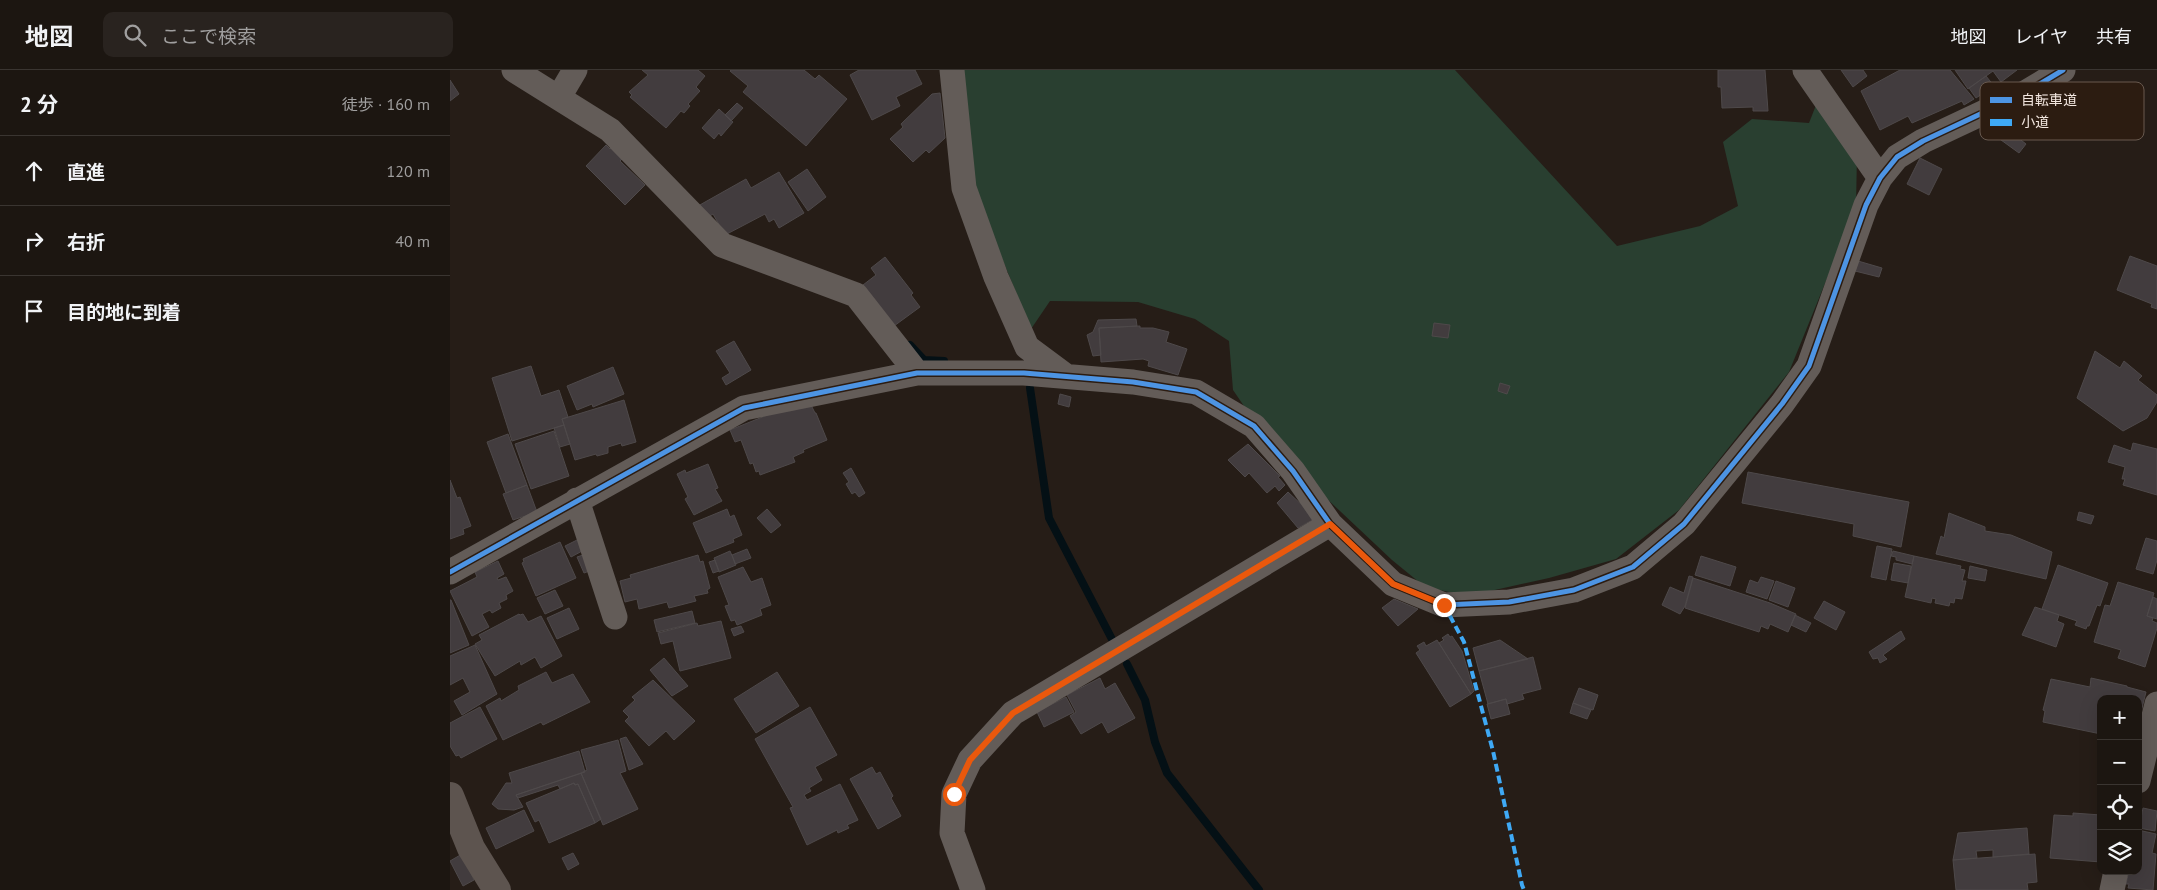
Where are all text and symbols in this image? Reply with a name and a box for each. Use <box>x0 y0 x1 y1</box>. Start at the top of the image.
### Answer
search box <box>103 12 453 57</box>
text: 地図 <box>25 21 73 52</box>
icon: search <box>121 21 149 49</box>
text: ここで検索 <box>161 24 256 48</box>
text: 地図 <box>1951 25 1987 48</box>
text: レイヤ <box>2015 25 2068 48</box>
text: 共有 <box>2096 25 2132 48</box>
legend <box>1980 82 2144 140</box>
text: 2 分 <box>20 91 58 118</box>
text: 自転車道 <box>2021 91 2077 109</box>
text: 徒歩 · 160 m <box>342 94 430 114</box>
text: 小道 <box>2021 113 2049 131</box>
icon: ahead <box>20 157 48 185</box>
text: 直進 <box>67 160 105 184</box>
text: 120 m <box>387 161 430 181</box>
icon: right <box>20 227 48 255</box>
text: 右折 <box>67 230 105 254</box>
text: 40 m <box>395 231 430 251</box>
icon: arrive <box>20 297 48 325</box>
text: 目的地に到着 <box>67 300 181 324</box>
route end <box>1433 594 1456 617</box>
map controls <box>2097 695 2142 875</box>
button: + <box>2097 695 2142 740</box>
button: − <box>2097 740 2142 785</box>
route start <box>943 783 966 806</box>
button: locate <box>2097 785 2142 830</box>
button: layers <box>2097 830 2142 875</box>

